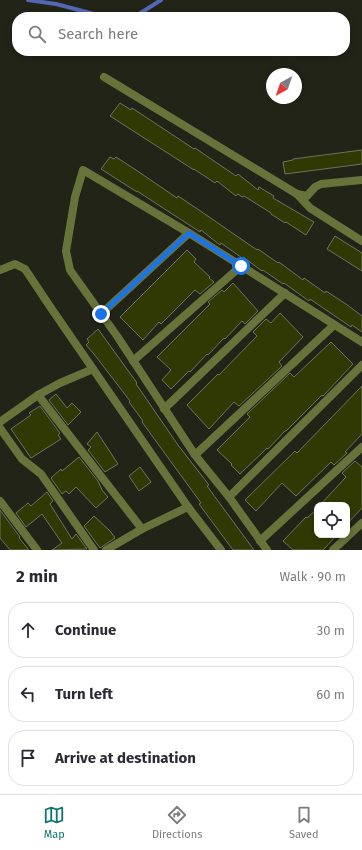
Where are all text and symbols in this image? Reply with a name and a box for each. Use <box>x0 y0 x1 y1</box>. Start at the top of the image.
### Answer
search box <box>12 12 350 56</box>
icon: search <box>26 23 48 45</box>
text: Search here <box>58 25 138 43</box>
north arrow <box>266 68 302 104</box>
route start <box>232 257 250 275</box>
route end <box>92 305 110 323</box>
map controls <box>314 502 350 538</box>
button: locate <box>314 502 350 538</box>
text: 2 min <box>16 566 58 587</box>
text: Walk · 90 m <box>280 569 346 584</box>
icon: ahead <box>17 619 39 641</box>
text: Continue <box>55 621 116 639</box>
text: 30 m <box>317 623 345 638</box>
icon: left <box>17 683 39 705</box>
text: Turn left <box>55 685 113 703</box>
text: 60 m <box>316 687 345 702</box>
icon: arrive <box>17 747 39 769</box>
text: Arrive at destination <box>55 749 196 767</box>
tab: Map <box>43 804 65 841</box>
tab: Directions <box>152 804 202 841</box>
tab: Saved <box>289 804 319 841</box>

